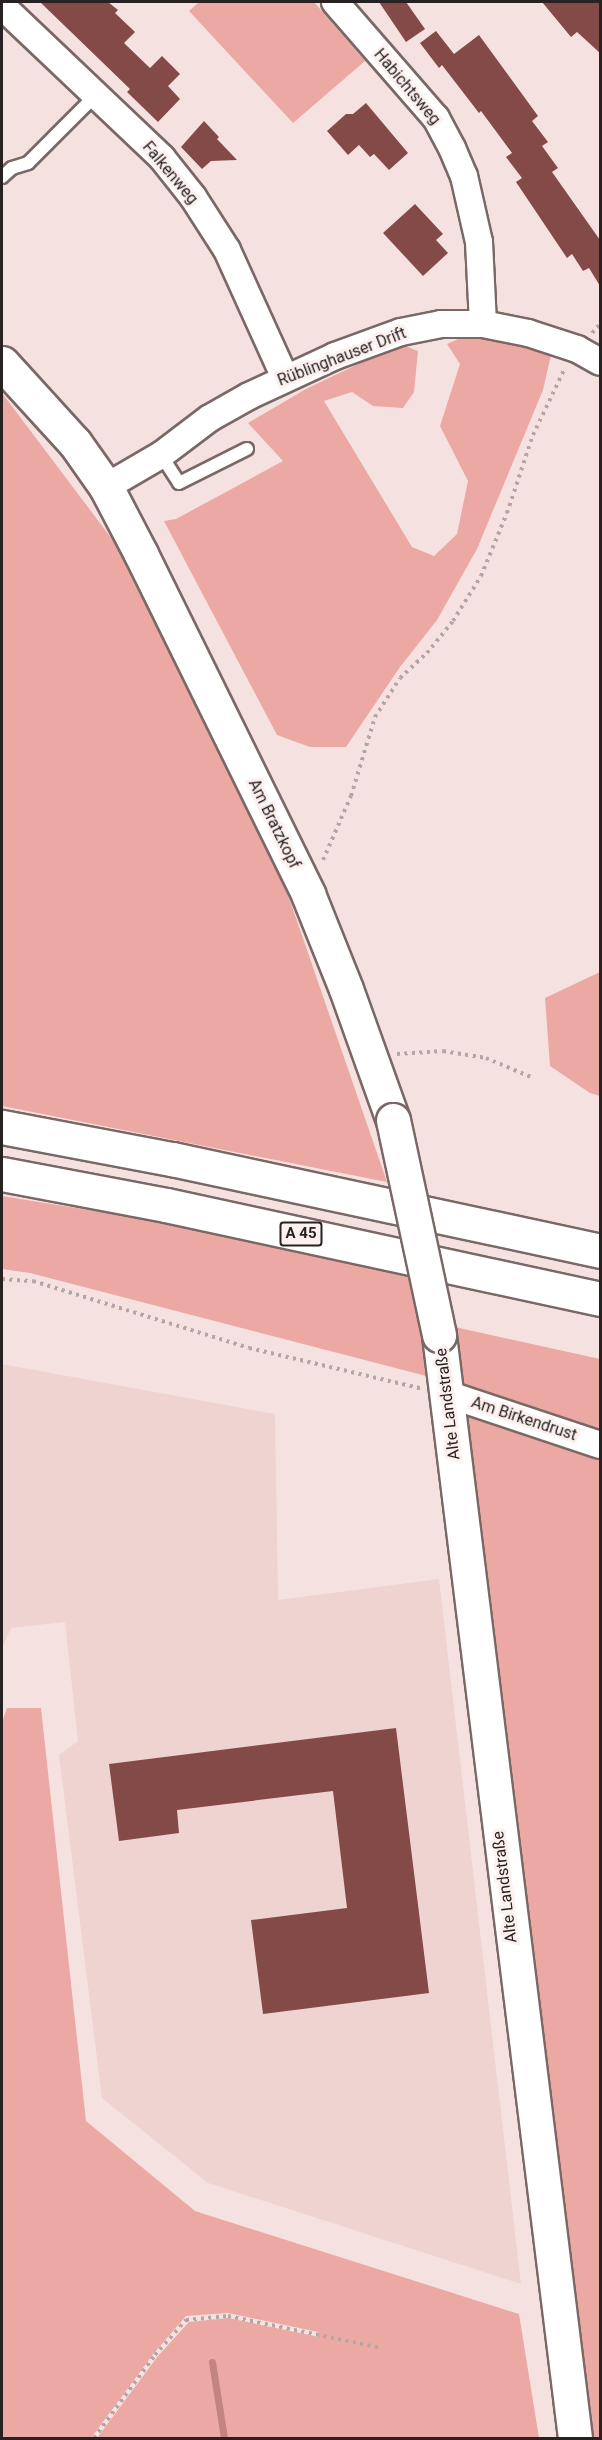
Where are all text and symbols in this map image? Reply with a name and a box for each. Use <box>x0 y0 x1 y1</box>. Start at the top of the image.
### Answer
street label: Habichtsweg <box>370 45 444 129</box>
street label: Falkenweg <box>138 138 202 208</box>
street label: Rüblinghauser Drift <box>275 324 409 390</box>
street label: Am Bratzkopf <box>244 776 304 872</box>
road number: A 45 <box>278 1222 324 1246</box>
street label: Alte Landstraße <box>432 1347 464 1461</box>
street label: Am Birkendrust <box>469 1393 579 1445</box>
street label: Alte Landstraße <box>489 1830 521 1944</box>

